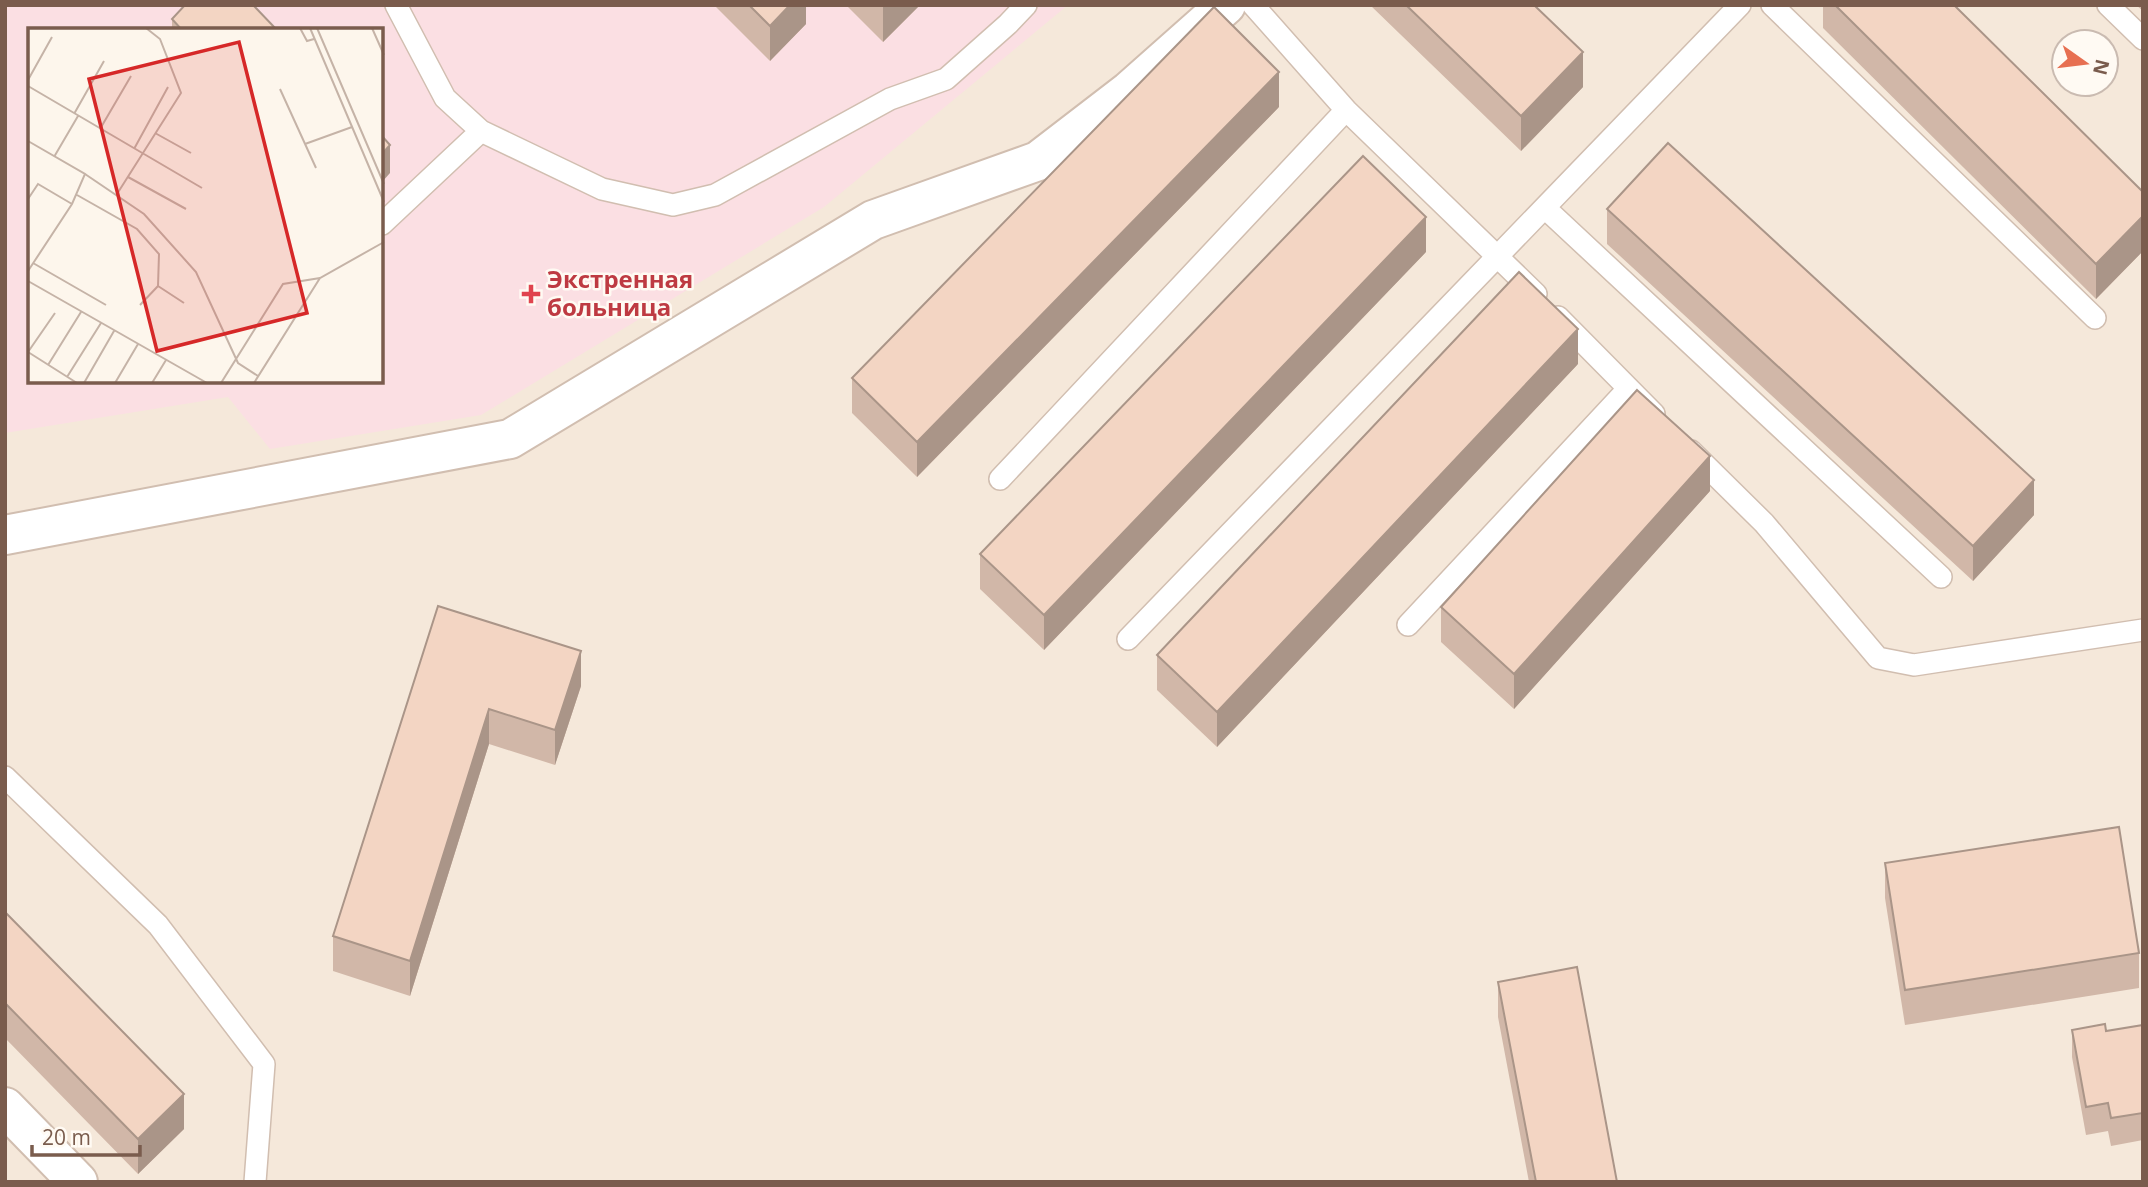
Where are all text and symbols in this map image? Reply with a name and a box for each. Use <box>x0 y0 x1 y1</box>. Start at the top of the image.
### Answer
inset map <box>28 28 383 383</box>
north arrow <box>2050 28 2120 98</box>
text: N <box>2087 56 2116 78</box>
place label: Экстренная больница <box>547 262 693 323</box>
marker: Экстренная больница <box>521 284 541 304</box>
scale bar <box>32 1114 140 1158</box>
text: 20 m <box>42 1123 91 1151</box>

